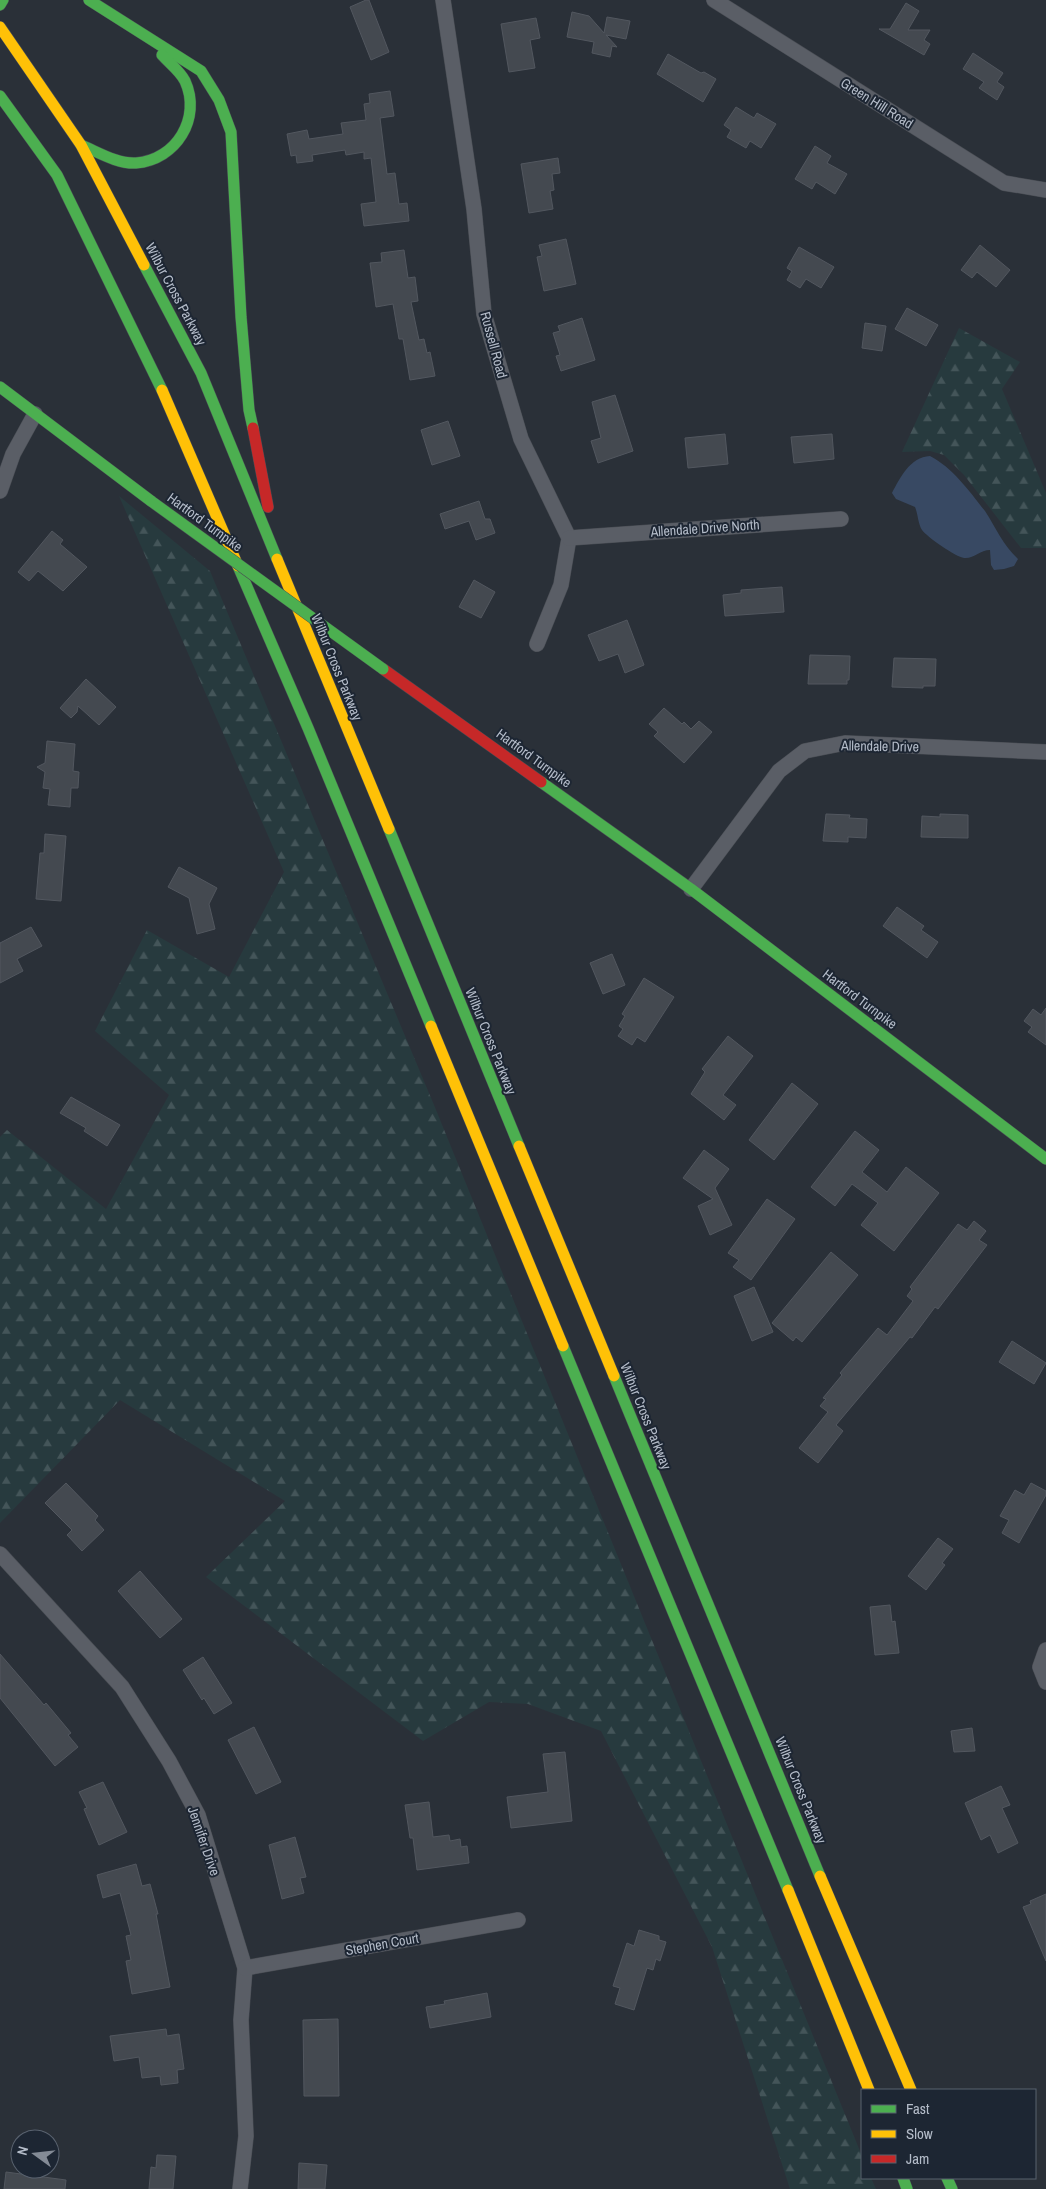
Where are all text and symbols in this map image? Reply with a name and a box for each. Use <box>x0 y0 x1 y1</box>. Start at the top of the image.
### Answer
street label: Green Hill Road <box>837 74 917 132</box>
street label: Wilbur Cross Parkway <box>141 240 211 349</box>
street label: Russell Road <box>476 310 512 380</box>
street label: Hartford Turnpike <box>164 489 246 555</box>
street label: Allendale Drive North <box>649 515 760 541</box>
street label: Wilbur Cross Parkway <box>307 611 367 723</box>
street label: Hartford Turnpike <box>493 725 575 791</box>
street label: Allendale Drive <box>840 736 919 756</box>
street label: Hartford Turnpike <box>819 965 901 1033</box>
street label: Wilbur Cross Parkway <box>461 985 521 1097</box>
street label: Wilbur Cross Parkway <box>616 1360 676 1472</box>
street label: Wilbur Cross Parkway <box>771 1734 831 1846</box>
street label: Jennifer Drive <box>184 1804 224 1878</box>
street label: Stephen Court <box>344 1929 420 1959</box>
legend <box>861 2089 1036 2179</box>
text: Fast <box>906 2098 930 2119</box>
text: Slow <box>906 2123 933 2144</box>
north arrow <box>10 2129 60 2179</box>
text: N <box>13 2144 32 2157</box>
text: Jam <box>906 2148 929 2169</box>

